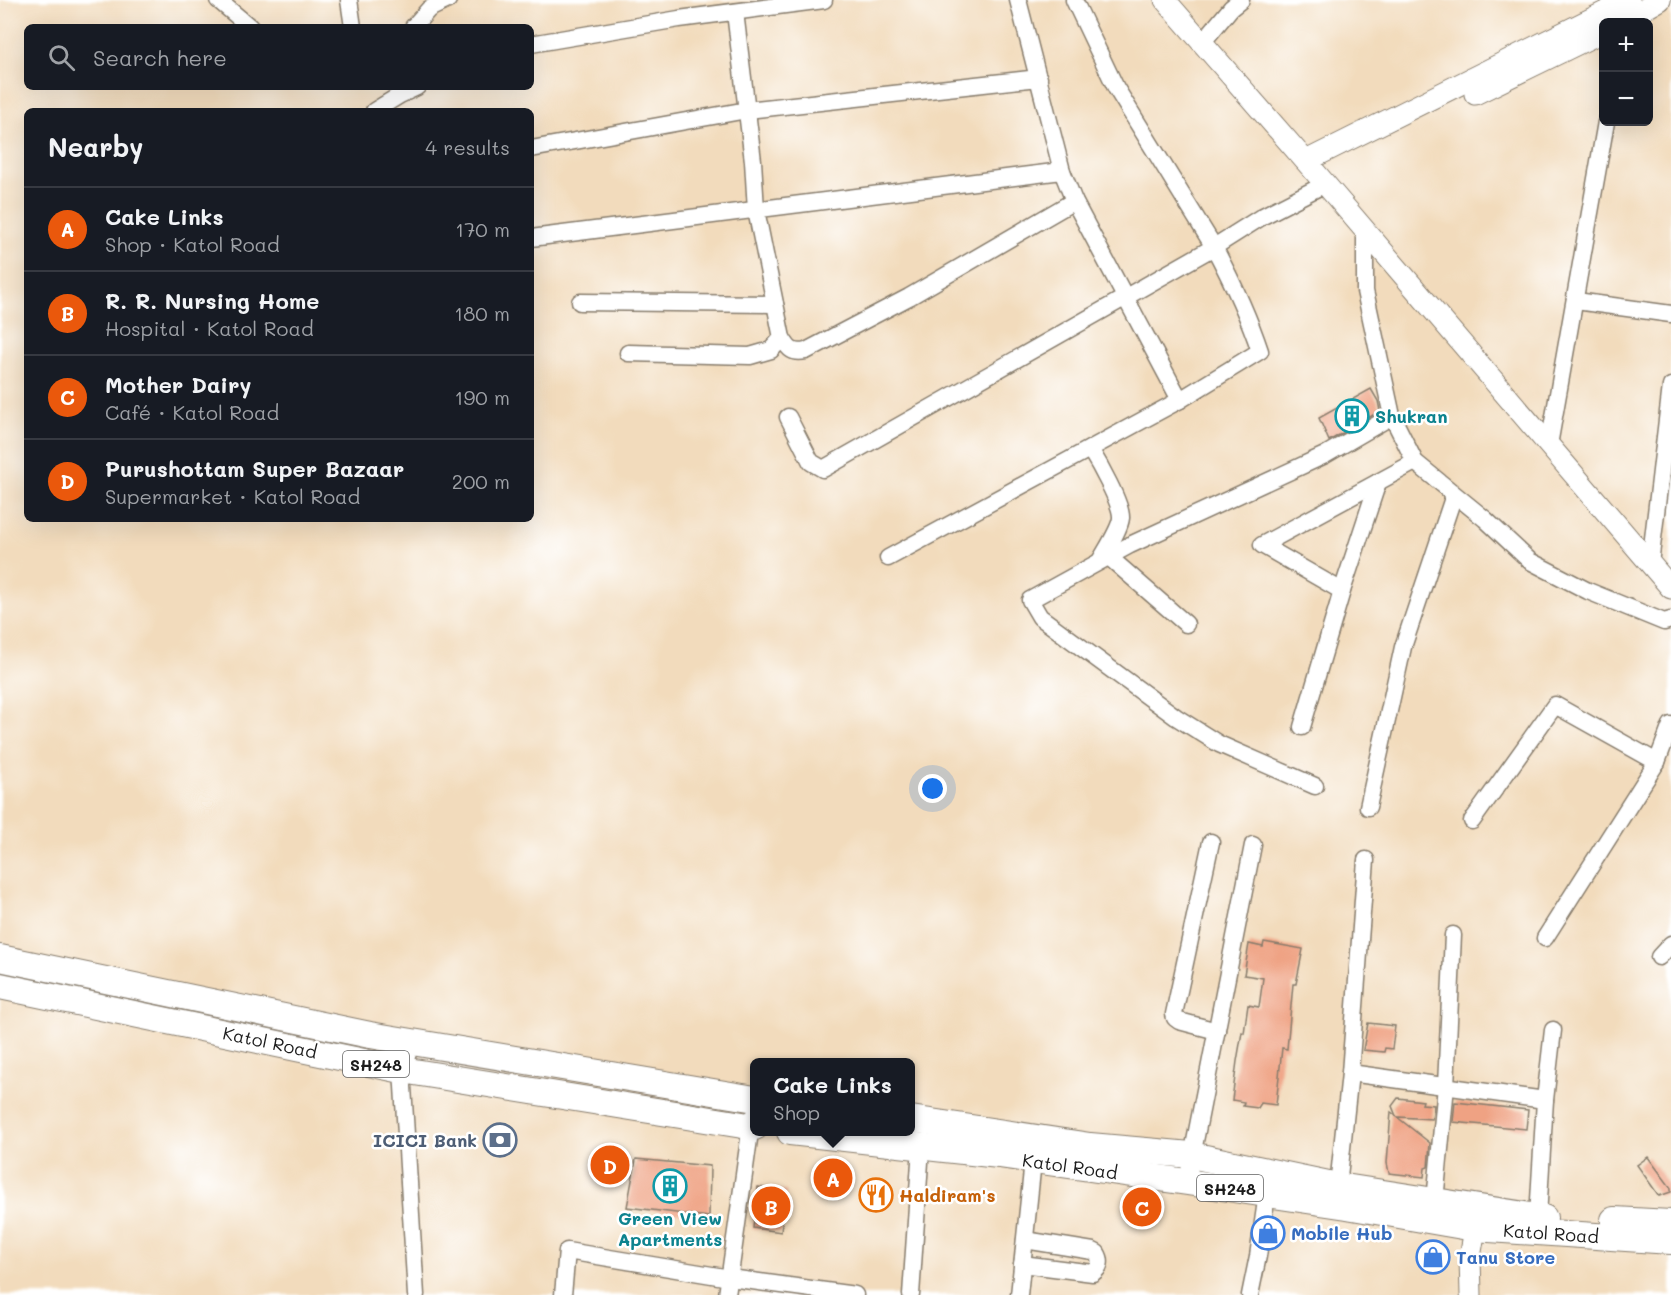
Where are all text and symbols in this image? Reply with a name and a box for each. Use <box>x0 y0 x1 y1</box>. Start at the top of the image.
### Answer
map controls <box>1599 18 1653 126</box>
button: + <box>1599 18 1653 72</box>
search box <box>24 24 534 90</box>
icon: search <box>45 41 78 74</box>
text: Search here <box>93 43 227 72</box>
button: − <box>1599 72 1653 126</box>
text: Nearby <box>48 130 143 164</box>
text: 4 results <box>425 134 510 160</box>
text: Cake Links <box>105 202 224 231</box>
text: A <box>61 216 74 242</box>
text: 170 m <box>455 216 510 242</box>
text: Shop · Katol Road <box>105 231 280 257</box>
text: R. R. Nursing Home <box>105 286 319 315</box>
text: B <box>61 300 74 326</box>
text: 180 m <box>454 300 510 326</box>
text: Hospital · Katol Road <box>105 315 314 341</box>
text: Mother Dairy <box>105 370 251 399</box>
text: C <box>60 384 75 410</box>
text: 190 m <box>455 384 510 410</box>
building icon: Shukran <box>1334 398 1370 434</box>
text: Café · Katol Road <box>105 399 279 425</box>
place label: Shukran <box>1375 404 1448 428</box>
text: Purushottam Super Bazaar <box>105 454 404 483</box>
text: D <box>60 468 75 494</box>
text: 200 m <box>452 468 510 494</box>
text: Supermarket · Katol Road <box>105 483 360 509</box>
your location <box>918 774 947 803</box>
street label: Katol Road <box>221 1020 319 1064</box>
road number: SH248 <box>343 1051 409 1077</box>
popup <box>750 1058 915 1136</box>
text: Cake Links <box>773 1070 892 1099</box>
text: Shop <box>773 1099 820 1125</box>
bank icon: ICICI Bank <box>482 1122 518 1158</box>
place label: ICICI Bank <box>373 1128 477 1152</box>
pin: D <box>590 1142 630 1188</box>
street label: Katol Road <box>1021 1147 1119 1185</box>
pin: A <box>814 1156 852 1200</box>
building icon: Green View Apartments <box>652 1168 688 1204</box>
road number: SH248 <box>1197 1175 1263 1201</box>
restaurant icon: Haldiram's <box>858 1177 894 1213</box>
place label: Haldiram's <box>899 1183 995 1207</box>
pin: B <box>752 1184 790 1228</box>
pin: C <box>1122 1184 1162 1230</box>
place label: Green View Apartments <box>618 1206 722 1251</box>
shop icon: Mobile Hub <box>1250 1215 1286 1251</box>
street label: Katol Road <box>1502 1218 1600 1248</box>
place label: Mobile Hub <box>1291 1221 1392 1245</box>
shop icon: Tanu Store <box>1415 1239 1451 1275</box>
place label: Tanu Store <box>1456 1245 1555 1269</box>

